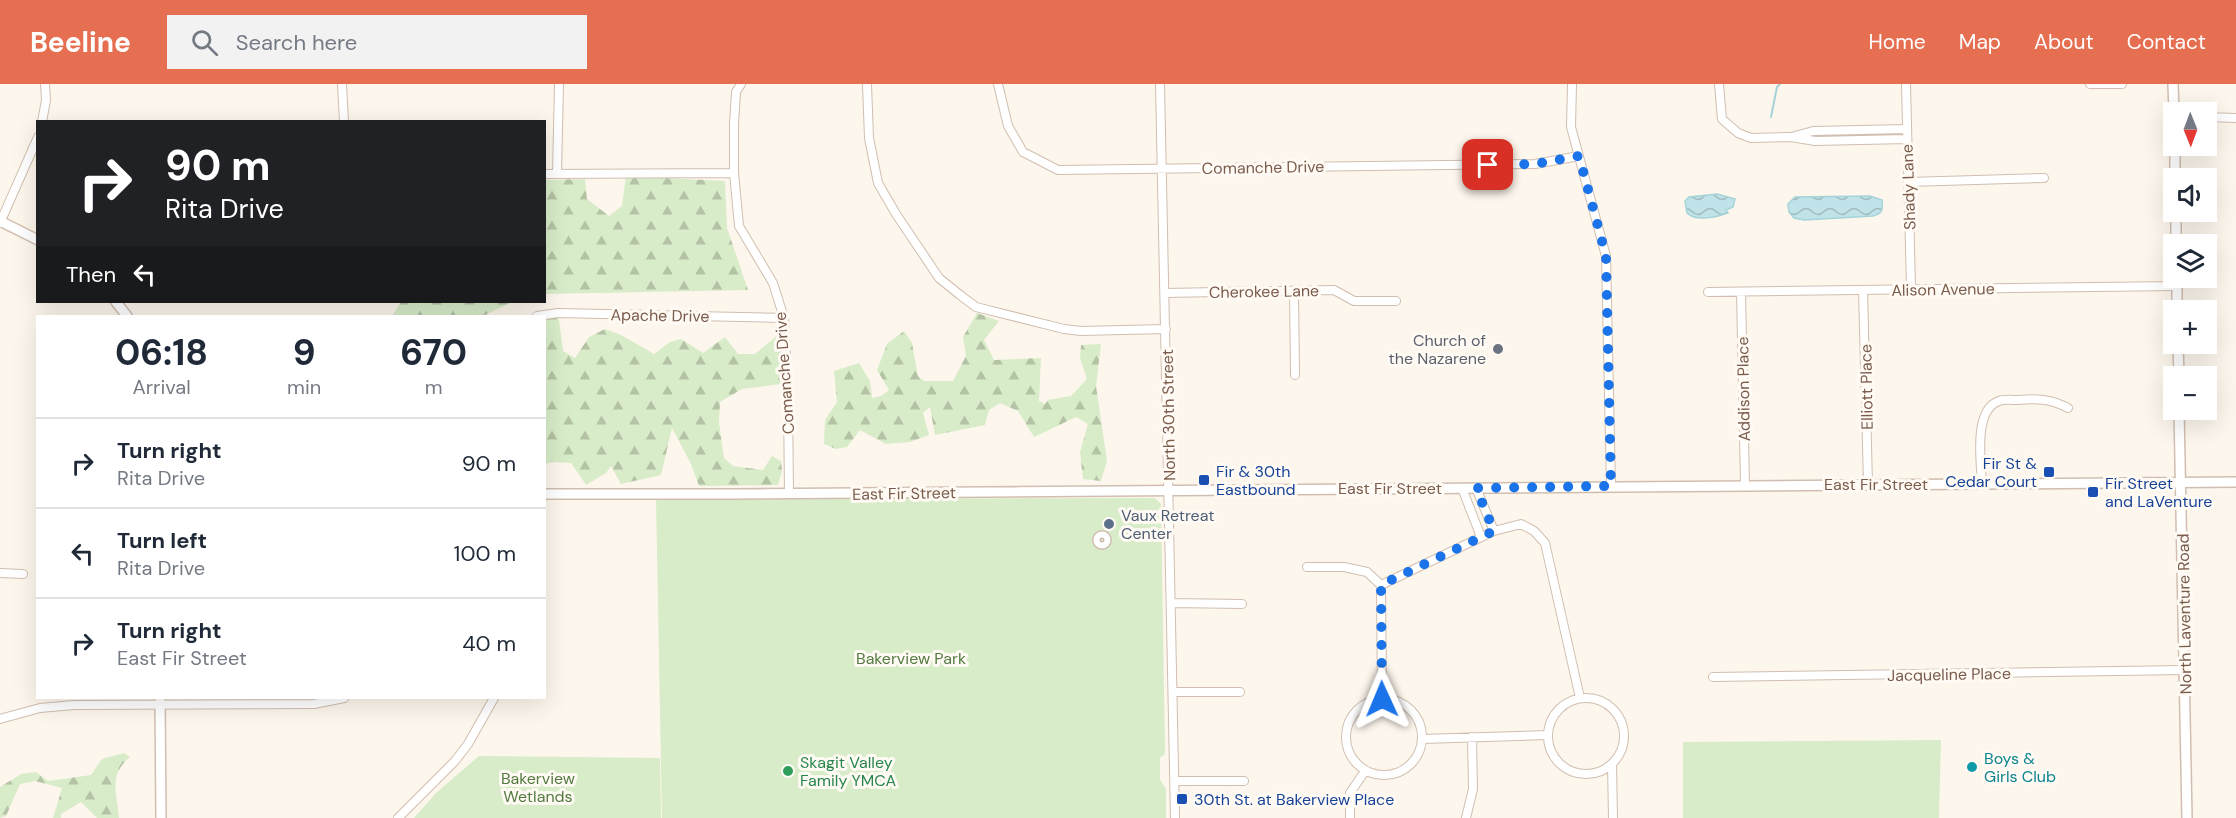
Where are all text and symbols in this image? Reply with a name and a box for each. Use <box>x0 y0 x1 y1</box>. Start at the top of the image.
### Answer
search box <box>167 15 587 69</box>
text: Beeline <box>30 24 131 61</box>
icon: search <box>188 26 221 59</box>
text: Search here <box>236 28 357 57</box>
text: Home <box>1868 28 1926 56</box>
text: Map <box>1959 28 2001 56</box>
text: About <box>2034 28 2094 56</box>
text: Contact <box>2127 28 2206 56</box>
north arrow <box>2163 102 2217 156</box>
map controls <box>2163 102 2217 420</box>
text: 90 m <box>165 138 271 193</box>
pin <box>1462 139 1513 190</box>
icon: right <box>66 144 144 222</box>
street label: Shady Lane <box>1897 144 1920 230</box>
icon: arrive <box>1471 148 1504 181</box>
street label: Comanche Drive <box>1201 156 1325 179</box>
button: sound <box>2163 168 2217 222</box>
text: Rita Drive <box>165 191 284 226</box>
button: layers <box>2163 234 2217 288</box>
icon: left <box>128 258 161 291</box>
text: Then <box>66 260 116 289</box>
street label: Alison Avenue <box>1891 278 1995 301</box>
street label: Cherokee Lane <box>1209 280 1319 303</box>
button: + <box>2163 300 2217 354</box>
street label: Apache Drive <box>610 304 710 327</box>
street label: Comanche Drive <box>770 311 799 435</box>
text: 06:18 <box>115 329 208 376</box>
text: 9 <box>293 329 316 376</box>
text: 670 <box>400 329 467 376</box>
place label: Church of the Nazarene <box>1388 330 1486 369</box>
street label: Addison Place <box>1732 336 1755 442</box>
marker: Church of the Nazarene <box>1491 342 1505 356</box>
street label: Elliott Place <box>1855 344 1878 430</box>
street label: North 30th Street <box>1157 349 1180 481</box>
button: − <box>2163 366 2217 420</box>
text: Arrival <box>132 374 191 400</box>
text: min <box>287 374 321 400</box>
text: m <box>425 374 443 400</box>
text: Turn right <box>117 436 222 465</box>
icon: right <box>66 447 99 480</box>
text: 90 m <box>462 449 516 478</box>
place label: Fir St & Cedar Court <box>1945 453 2037 492</box>
place label: Fir & 30th Eastbound <box>1216 461 1296 500</box>
text: Rita Drive <box>117 465 205 491</box>
marker: Fir St & Cedar Court <box>2042 465 2056 479</box>
marker: Fir & 30th Eastbound <box>1197 473 1211 487</box>
place label: Fir Street and LaVenture <box>2105 473 2212 512</box>
street label: East Fir Street <box>1824 474 1928 495</box>
street label: East Fir Street <box>1338 478 1442 499</box>
street label: East Fir Street <box>852 482 956 505</box>
marker: Fir Street and LaVenture <box>2086 485 2100 499</box>
place label: Vaux Retreat Center <box>1121 505 1214 544</box>
marker: Vaux Retreat Center <box>1102 517 1116 531</box>
text: Turn left <box>117 526 207 555</box>
street label: North Laventure Road <box>2173 533 2196 695</box>
icon: left <box>66 537 99 570</box>
text: 100 m <box>454 539 516 568</box>
text: Rita Drive <box>117 555 205 581</box>
text: Turn right <box>117 616 222 645</box>
icon: right <box>66 627 99 660</box>
text: 40 m <box>462 629 516 658</box>
text: East Fir Street <box>117 645 247 671</box>
park label: Bakerview Park <box>856 648 966 669</box>
street label: Jacqueline Place <box>1887 663 2011 686</box>
position arrow <box>1350 667 1414 731</box>
place label: Boys & Girls Club <box>1984 748 2056 787</box>
place label: Skagit Valley Family YMCA <box>800 752 896 791</box>
marker: Boys & Girls Club <box>1965 760 1979 774</box>
marker: Skagit Valley Family YMCA <box>781 764 795 778</box>
park label: Bakerview Wetlands <box>501 768 575 807</box>
place label: 30th St. at Bakerview Place <box>1194 789 1394 810</box>
marker: 30th St. at Bakerview Place <box>1175 792 1189 806</box>

